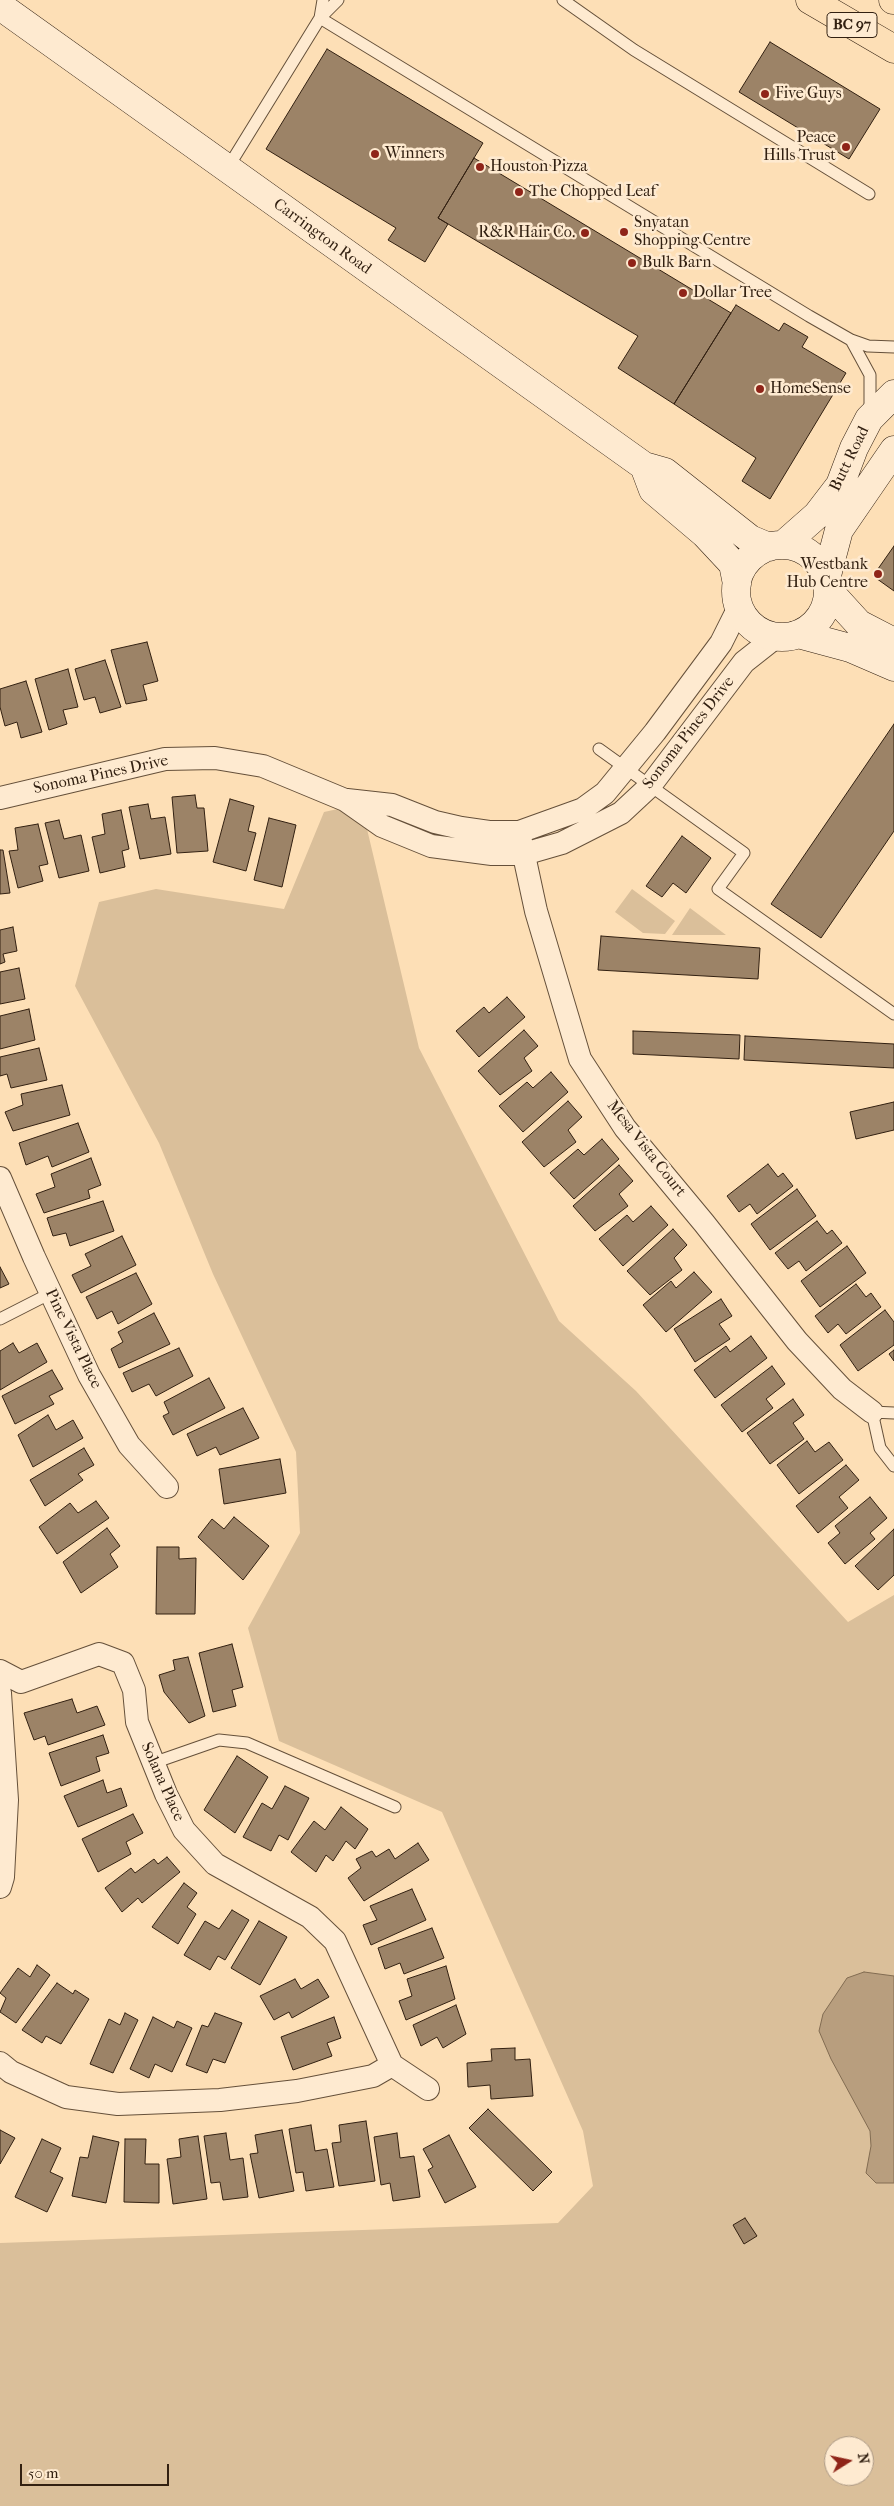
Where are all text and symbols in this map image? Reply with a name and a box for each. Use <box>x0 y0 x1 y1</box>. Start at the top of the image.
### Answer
road number: BC 97 <box>827 12 877 38</box>
place label: Five Guys <box>775 84 842 104</box>
marker: Five Guys <box>759 88 771 100</box>
place label: Peace Hills Trust <box>763 128 836 166</box>
marker: Peace Hills Trust <box>840 141 852 153</box>
place label: Winners <box>385 144 444 164</box>
marker: Winners <box>369 148 381 160</box>
place label: Houston Pizza <box>490 157 588 177</box>
marker: Houston Pizza <box>474 161 486 173</box>
place label: The Chopped Leaf <box>529 182 656 202</box>
marker: The Chopped Leaf <box>513 186 525 198</box>
street label: Carrington Road <box>269 195 375 279</box>
place label: Snyatan Shopping Centre <box>634 213 751 251</box>
place label: R&R Hair Co. <box>478 223 575 243</box>
marker: Snyatan Shopping Centre <box>618 226 630 238</box>
marker: R&R Hair Co. <box>579 227 591 239</box>
place label: Bulk Barn <box>642 253 711 273</box>
marker: Bulk Barn <box>626 257 638 269</box>
place label: Dollar Tree <box>693 283 772 303</box>
marker: Dollar Tree <box>677 287 689 299</box>
place label: HomeSense <box>770 379 851 399</box>
marker: HomeSense <box>754 383 766 395</box>
street label: Butt Road <box>826 423 874 495</box>
place label: Westbank Hub Centre <box>787 555 868 593</box>
marker: Westbank Hub Centre <box>872 568 884 580</box>
street label: Sonoma Pines Drive <box>639 673 739 793</box>
street label: Sonoma Pines Drive <box>32 751 170 799</box>
street label: Mesa Vista Court <box>602 1097 690 1201</box>
street label: Pine Vista Place <box>40 1286 106 1392</box>
street label: Solana Place <box>136 1739 188 1825</box>
north arrow <box>824 2436 874 2486</box>
text: N <box>854 2452 873 2465</box>
scale bar <box>22 2454 171 2486</box>
text: 50 m <box>28 2464 58 2482</box>

